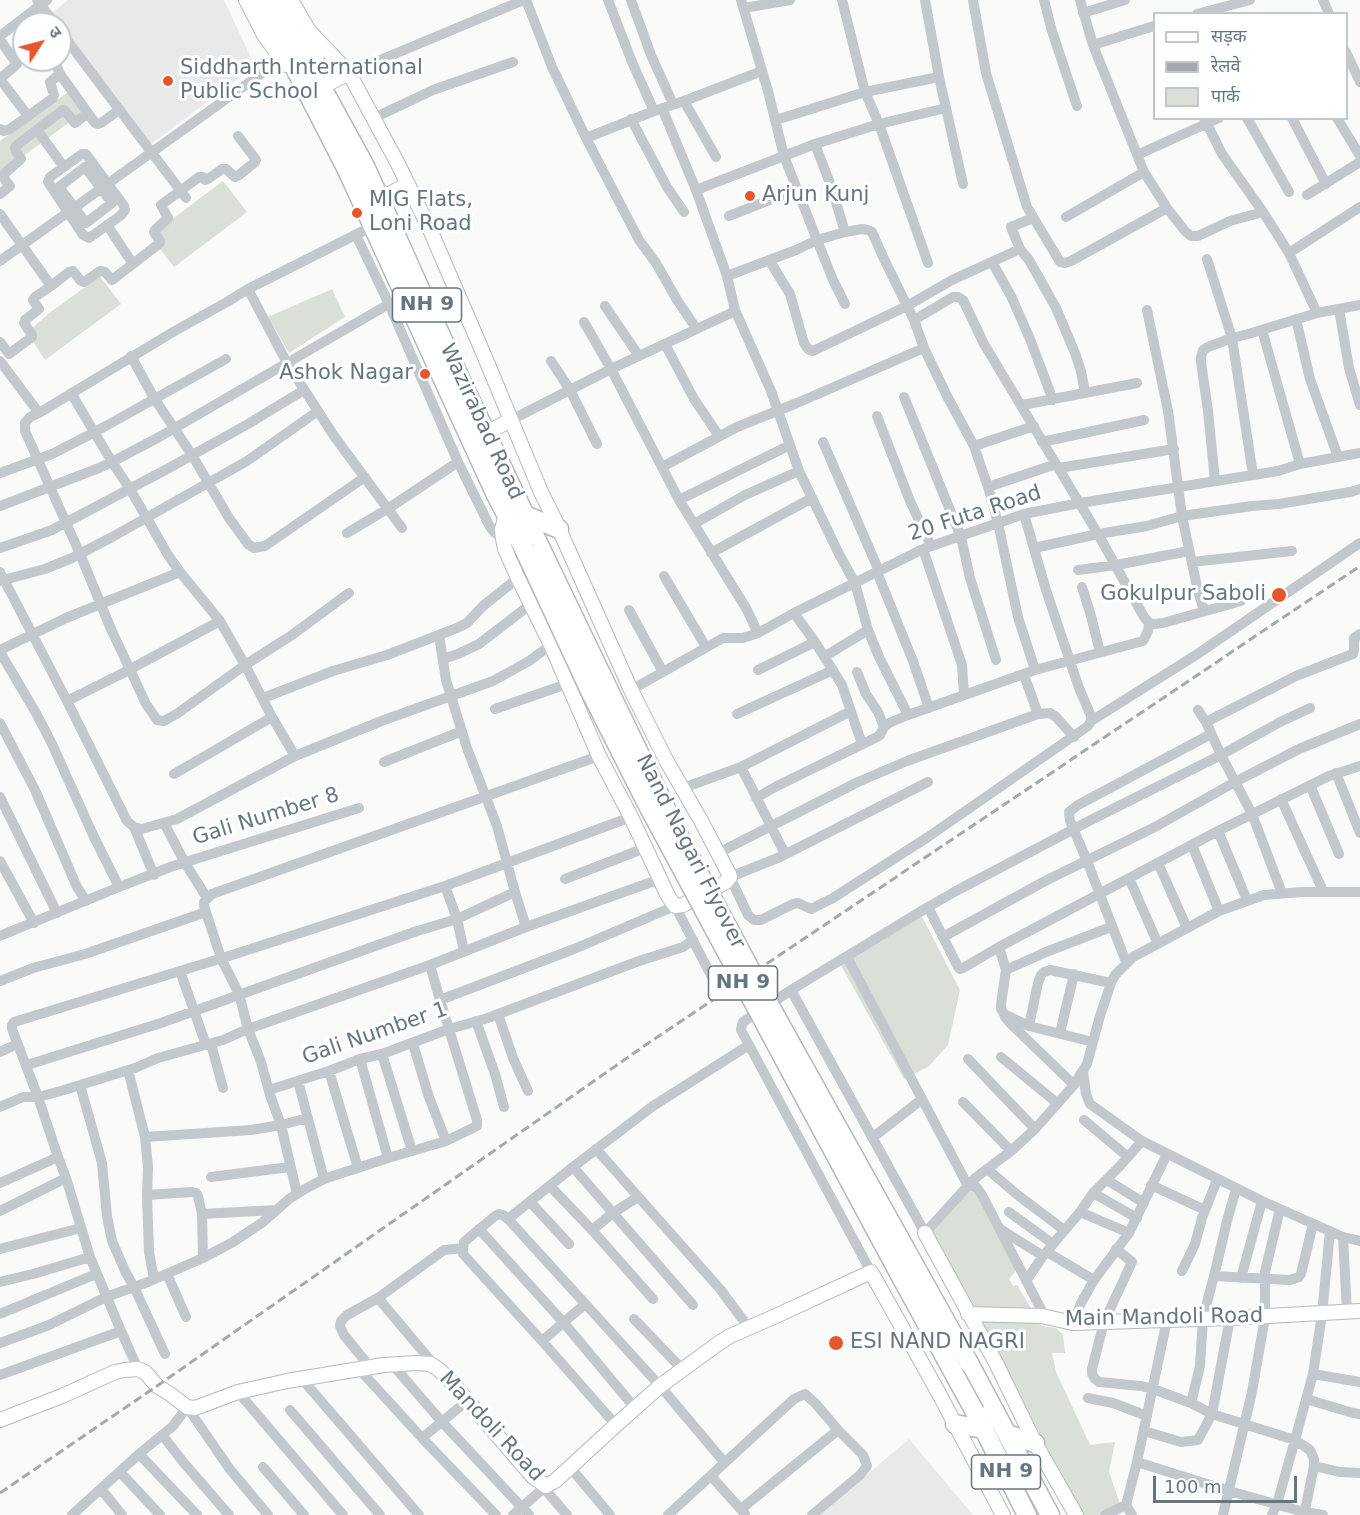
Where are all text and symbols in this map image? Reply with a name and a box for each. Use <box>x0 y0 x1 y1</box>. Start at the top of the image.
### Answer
north arrow <box>12 12 72 72</box>
legend <box>1153 12 1348 120</box>
text: उ <box>45 23 66 42</box>
text: सड़क <box>1211 25 1247 46</box>
text: रेलवे <box>1211 55 1241 76</box>
place label: Siddharth International Public School <box>180 56 423 106</box>
marker: Siddharth International Public School <box>161 74 175 88</box>
text: पार्क <box>1211 85 1240 106</box>
place label: Arjun Kunj <box>762 183 869 209</box>
place label: MIG Flats, Loni Road <box>369 188 473 238</box>
marker: Arjun Kunj <box>743 189 757 203</box>
marker: MIG Flats, Loni Road <box>350 206 364 220</box>
road number: NH 9 <box>392 288 462 322</box>
street label: Wazirabad Road <box>434 340 528 504</box>
place label: Ashok Nagar <box>279 361 413 387</box>
marker: Ashok Nagar <box>418 367 432 381</box>
street label: 20 Futa Road <box>905 481 1045 547</box>
place label: Gokulpur Saboli <box>1100 582 1266 608</box>
marker: Gokulpur Saboli <box>1270 586 1288 604</box>
street label: Nand Nagari Flyover <box>630 751 750 953</box>
street label: Gali Number 8 <box>190 783 342 851</box>
road number: NH 9 <box>708 966 777 1000</box>
street label: Gali Number 1 <box>299 997 451 1071</box>
street label: Main Mandoli Road <box>1065 1304 1263 1332</box>
place label: ESI NAND NAGRI <box>850 1330 1025 1356</box>
marker: ESI NAND NAGRI <box>827 1334 845 1352</box>
street label: Mandoli Road <box>434 1367 548 1487</box>
road number: NH 9 <box>972 1455 1040 1489</box>
scale bar <box>1156 1464 1300 1502</box>
text: 100 m <box>1164 1476 1222 1497</box>

